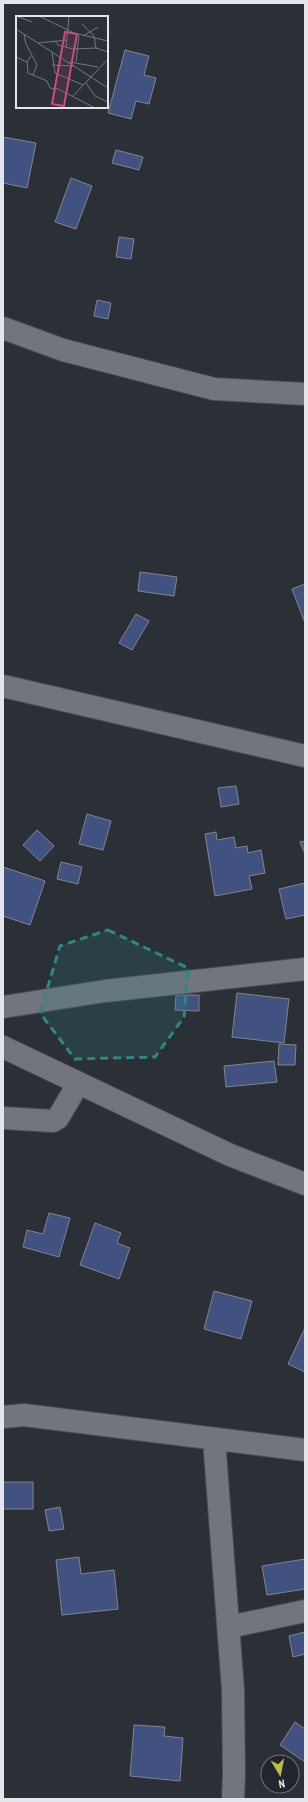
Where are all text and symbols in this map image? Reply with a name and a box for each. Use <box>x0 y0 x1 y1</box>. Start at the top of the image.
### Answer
inset map <box>16 16 108 108</box>
north arrow <box>260 1754 300 1794</box>
text: N <box>278 1776 286 1791</box>

